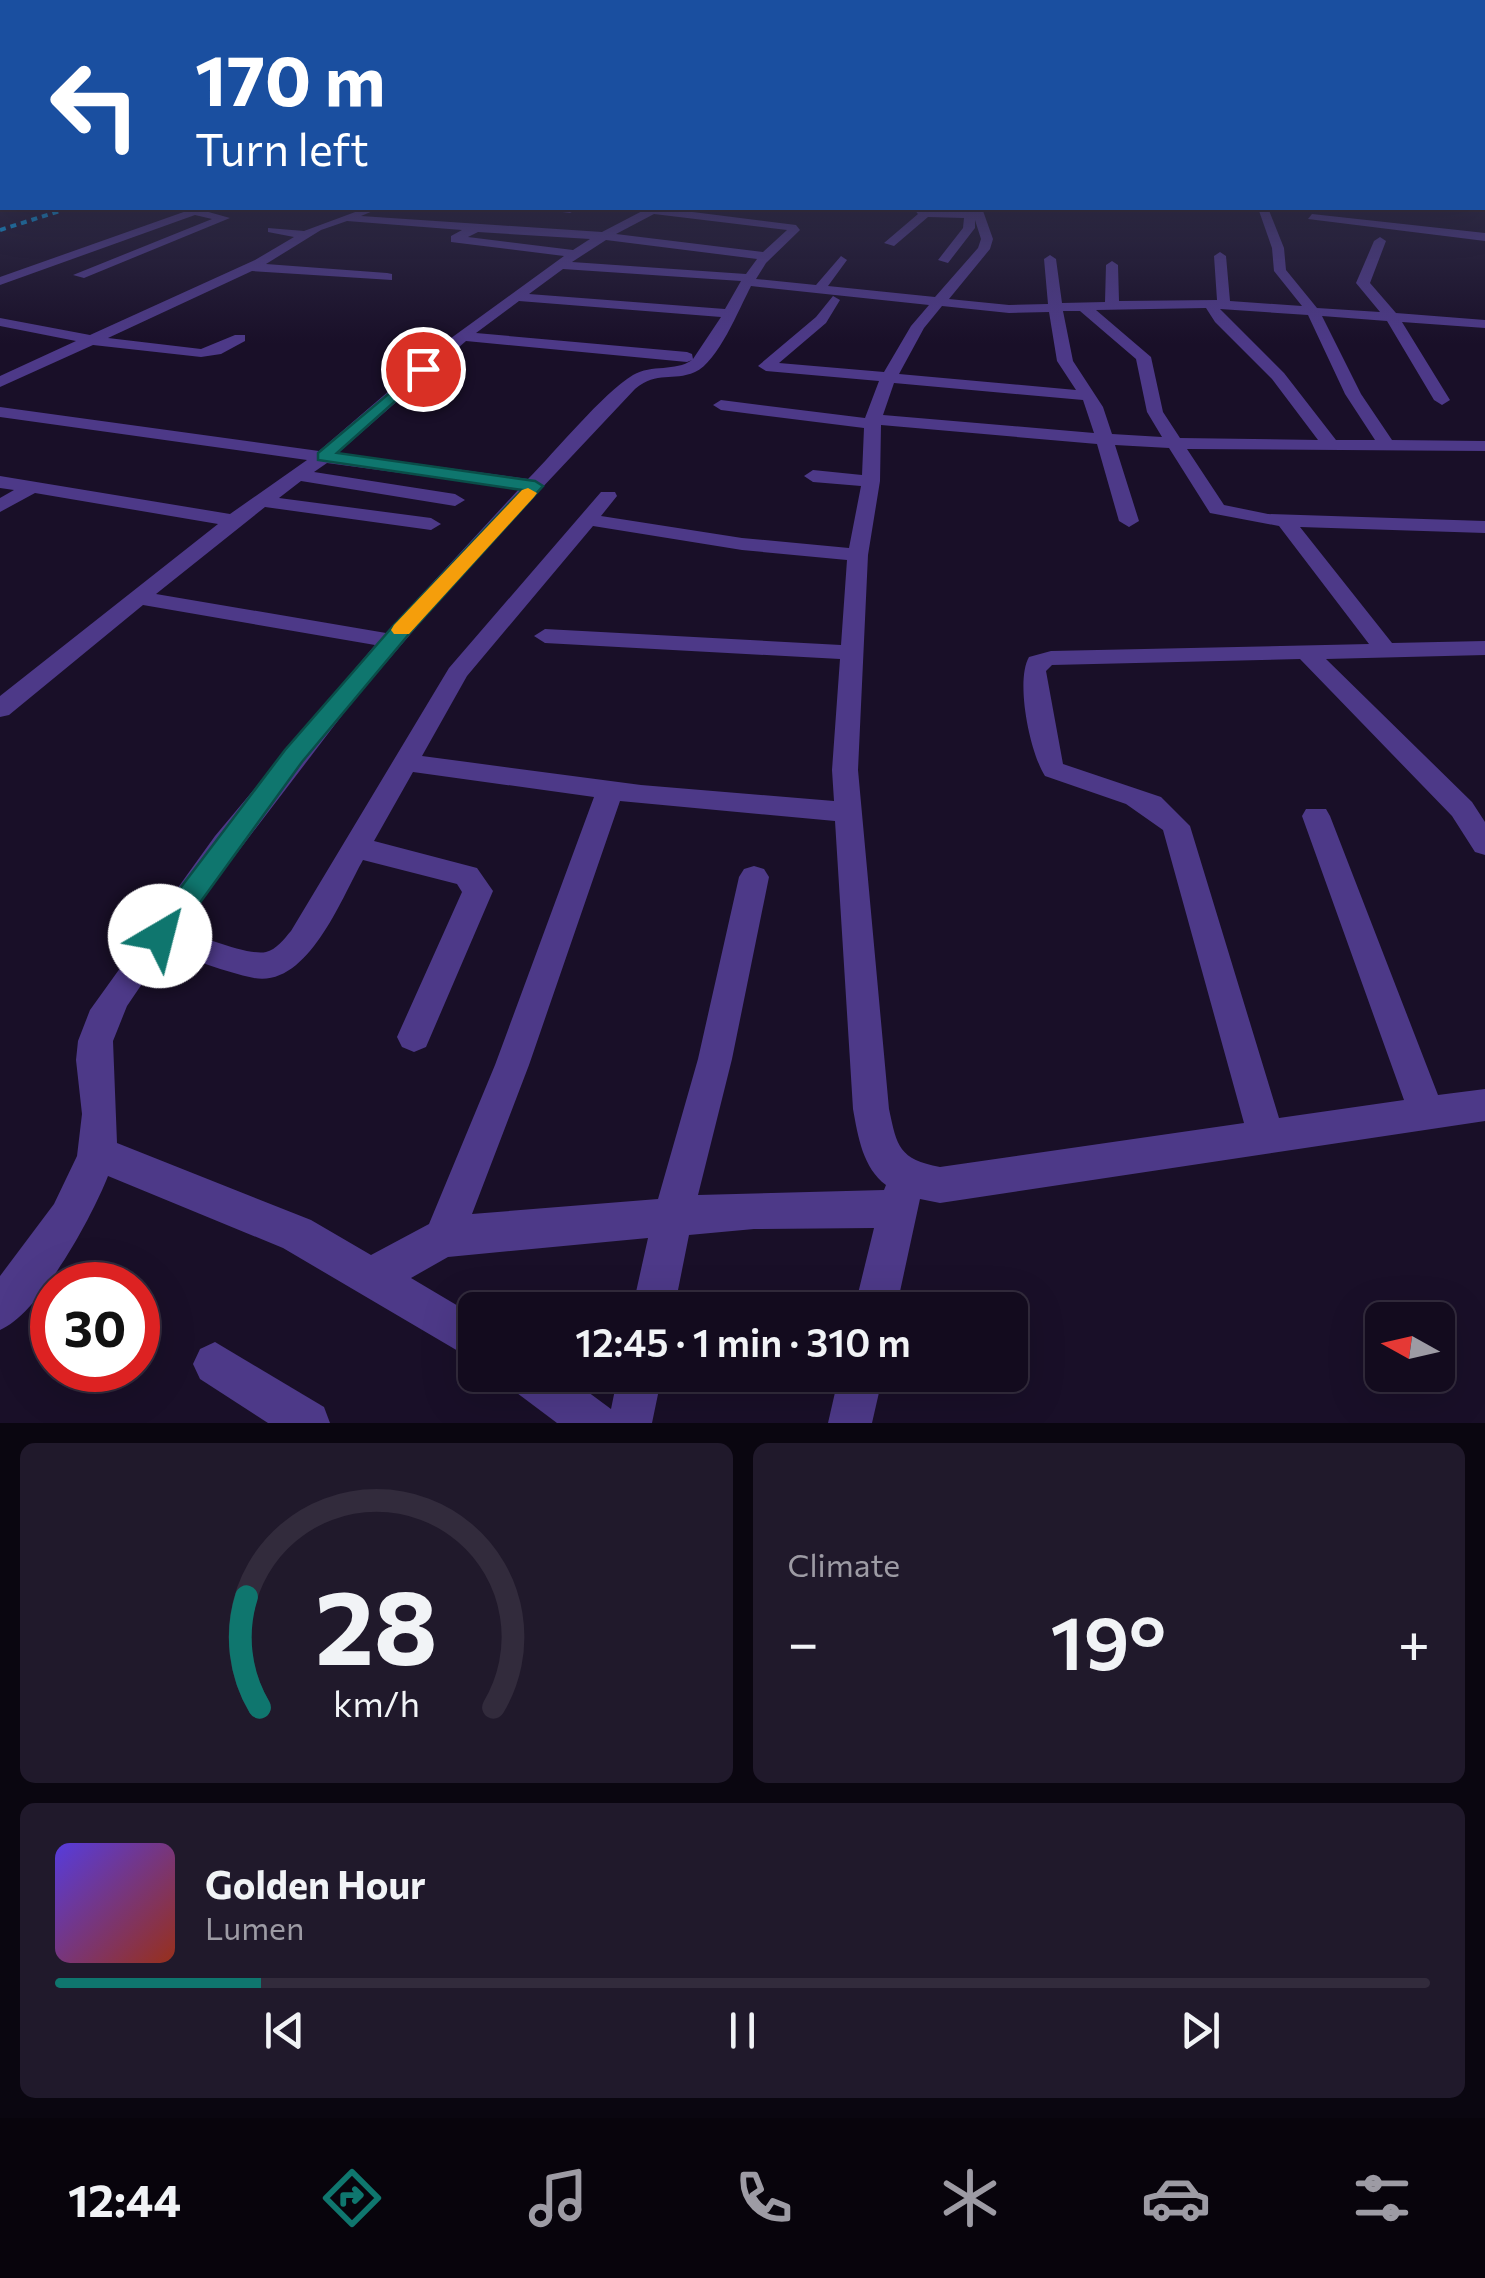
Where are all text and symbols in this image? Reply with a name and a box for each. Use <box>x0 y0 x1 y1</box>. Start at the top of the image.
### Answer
text: 170 m <box>195 35 386 120</box>
icon: left <box>30 40 160 170</box>
text: Turn left <box>195 120 369 175</box>
pin <box>381 327 466 412</box>
icon: arrive <box>396 342 451 397</box>
position arrow <box>108 884 212 988</box>
speed limit sign: 30 <box>30 1262 160 1392</box>
north arrow <box>1365 1302 1455 1392</box>
map controls <box>1365 1302 1455 1392</box>
text: 12:45 · 1 min · 310 m <box>575 1318 911 1365</box>
text: Climate <box>788 1544 900 1584</box>
text: 28 <box>315 1559 438 1686</box>
text: 19° <box>1050 1594 1166 1685</box>
text: − <box>788 1607 819 1674</box>
text: + <box>1398 1607 1430 1674</box>
text: km/h <box>333 1681 420 1724</box>
text: Golden Hour <box>205 1860 426 1907</box>
text: Lumen <box>205 1907 304 1947</box>
icon: previous <box>257 2003 312 2058</box>
icon: pause <box>715 2003 770 2058</box>
icon: next <box>1173 2003 1228 2058</box>
icon: directions <box>317 2163 387 2233</box>
icon: music <box>523 2163 593 2233</box>
icon: phone <box>729 2163 799 2233</box>
icon: climate <box>935 2163 1005 2233</box>
icon: car <box>1141 2163 1211 2233</box>
icon: filters <box>1347 2163 1417 2233</box>
text: 12:44 <box>68 2171 181 2226</box>

